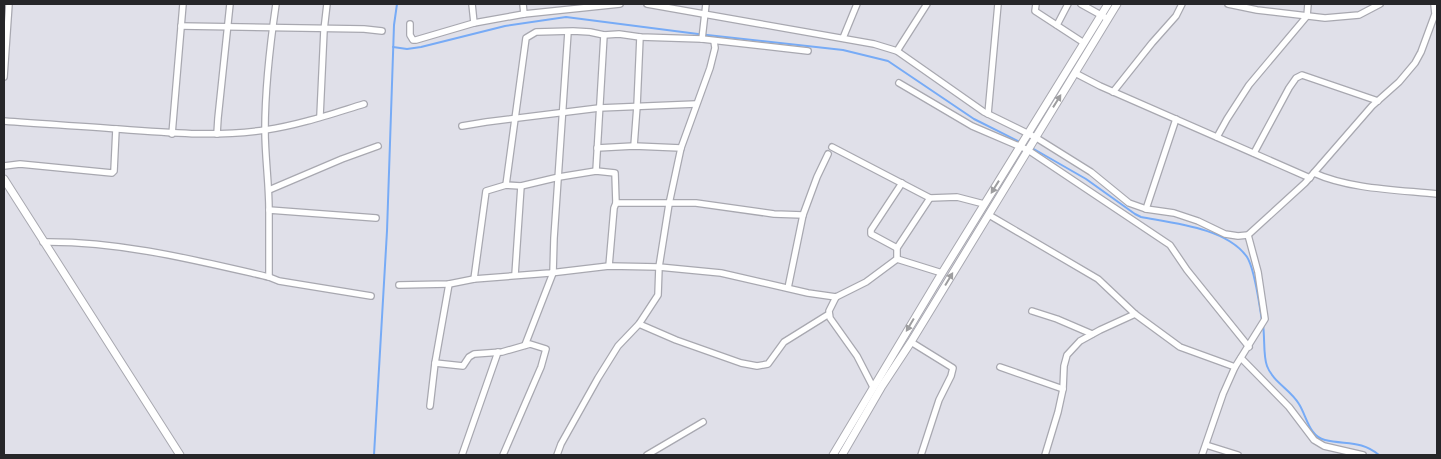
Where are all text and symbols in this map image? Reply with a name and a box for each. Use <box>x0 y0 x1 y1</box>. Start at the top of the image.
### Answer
one-way arrow <box>1053 95 1062 108</box>
one-way arrow <box>990 180 1000 193</box>
one-way arrow <box>944 273 954 286</box>
one-way arrow <box>905 318 914 331</box>

